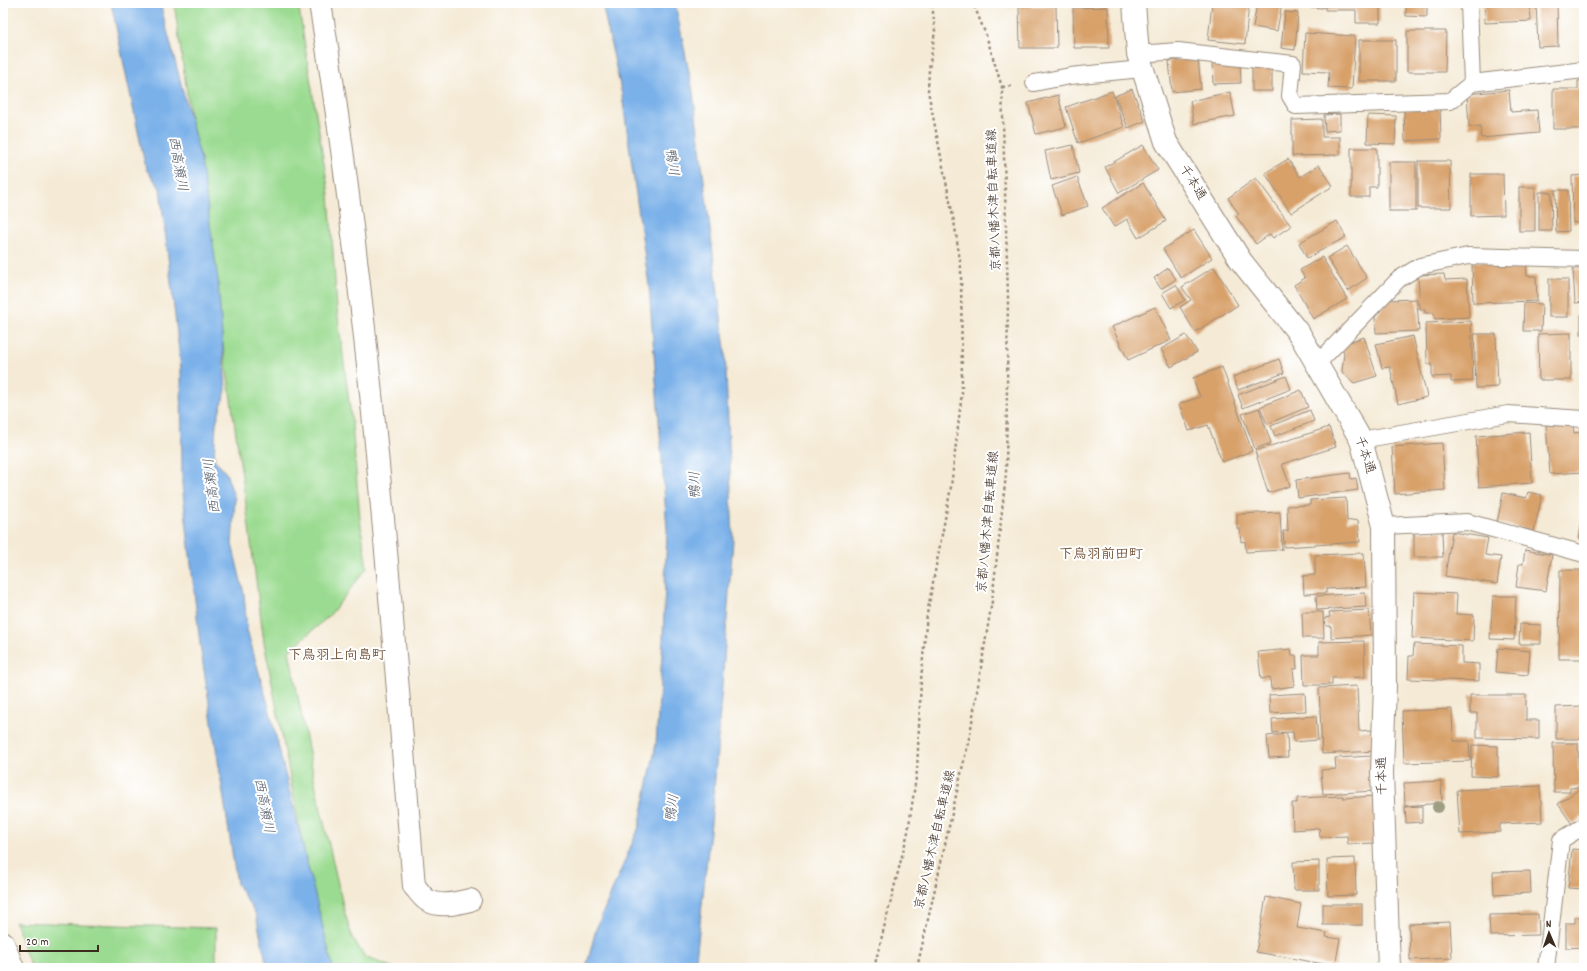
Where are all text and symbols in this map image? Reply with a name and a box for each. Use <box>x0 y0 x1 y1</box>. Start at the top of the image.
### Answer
street label: 京都八幡木津自転車道線 <box>983 127 1007 272</box>
water label: 西高瀬川 <box>162 135 192 193</box>
water label: 鴨川 <box>659 147 683 177</box>
street label: 千本通 <box>1174 161 1210 205</box>
street label: 千本通 <box>1349 434 1379 476</box>
street label: 京都八幡木津自転車道線 <box>973 449 1005 594</box>
water label: 西高瀬川 <box>200 457 226 515</box>
water label: 鴨川 <box>686 471 706 499</box>
district label: 下鳥羽前田町 <box>1059 545 1143 565</box>
district label: 下鳥羽上向島町 <box>288 646 386 666</box>
street label: 千本通 <box>1373 756 1393 796</box>
street label: 京都八幡木津自転車道線 <box>911 767 962 912</box>
water label: 西高瀬川 <box>248 777 278 835</box>
water label: 鴨川 <box>661 793 685 823</box>
north arrow <box>1529 913 1569 953</box>
text: N <box>1546 917 1552 933</box>
scale bar <box>20 927 98 953</box>
text: 20 m <box>26 934 49 951</box>

